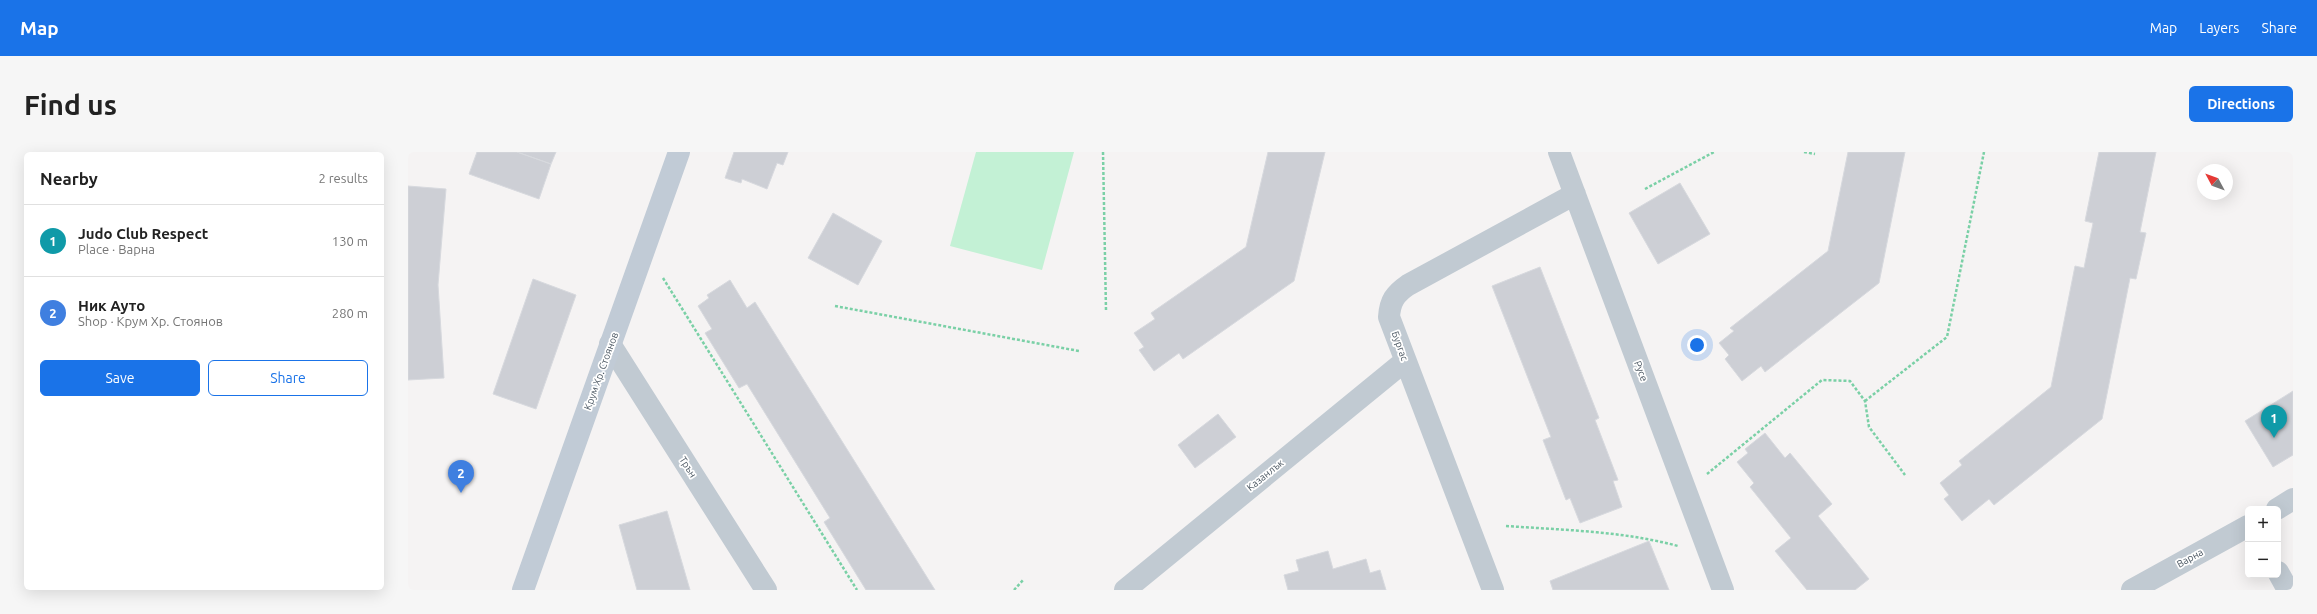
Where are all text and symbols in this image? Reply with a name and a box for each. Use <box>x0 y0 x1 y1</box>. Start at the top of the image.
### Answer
text: Map <box>20 17 59 39</box>
text: Map <box>2150 20 2177 36</box>
text: Layers <box>2199 20 2239 36</box>
text: Share <box>2261 20 2297 36</box>
button: Directions <box>2189 86 2293 122</box>
text: Find us <box>24 89 117 120</box>
north arrow <box>2197 164 2233 200</box>
text: Nearby <box>40 169 98 188</box>
text: 2 results <box>318 171 368 185</box>
text: Judo Club Respect <box>78 225 208 242</box>
text: 1 <box>49 234 57 248</box>
text: 130 m <box>332 234 368 248</box>
text: Place · Варна <box>78 242 155 256</box>
text: Ник Ауто <box>78 297 145 314</box>
text: 2 <box>49 306 57 320</box>
text: 280 m <box>332 306 368 320</box>
text: Shop · Крум Хр. Стоянов <box>78 314 223 328</box>
street label: Бургас <box>1390 330 1411 363</box>
street label: Крум Хр. Стоянов <box>582 331 620 411</box>
your location <box>1687 335 1707 355</box>
street label: Русе <box>1632 359 1650 383</box>
button: Save <box>40 360 200 396</box>
button: Share <box>208 360 368 396</box>
pin: 1 <box>2261 405 2287 438</box>
street label: Трън <box>677 454 699 480</box>
street label: Казанлък <box>1244 457 1286 493</box>
pin: 2 <box>448 460 474 493</box>
map controls <box>2245 506 2281 578</box>
button: + <box>2245 506 2281 542</box>
button: − <box>2245 542 2281 578</box>
street label: Варна <box>2175 546 2205 570</box>

